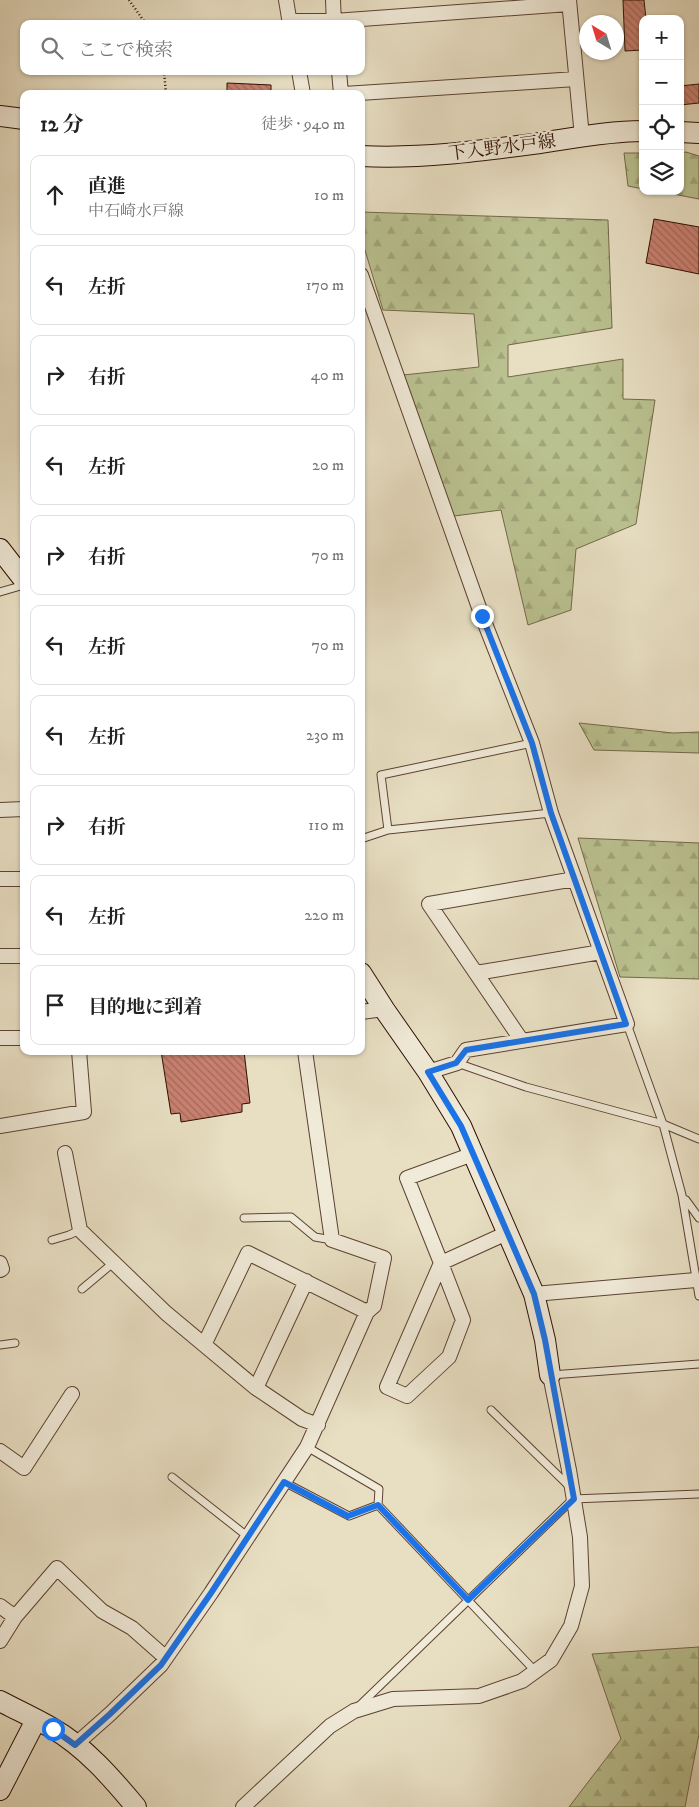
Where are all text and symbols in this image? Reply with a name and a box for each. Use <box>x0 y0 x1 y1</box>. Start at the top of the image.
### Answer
north arrow <box>579 15 624 60</box>
map controls <box>639 15 684 195</box>
button: + <box>639 15 684 60</box>
search box <box>20 20 365 75</box>
icon: search <box>38 34 66 62</box>
text: ここで検索 <box>78 39 173 62</box>
button: − <box>639 60 684 105</box>
button: locate <box>639 105 684 150</box>
text: 12 分 <box>40 112 84 138</box>
text: 徒歩 · 940 m <box>261 114 345 134</box>
street label: 下入野水戸線 <box>447 130 557 165</box>
button: layers <box>639 150 684 195</box>
text: 直進 <box>88 175 126 198</box>
icon: ahead <box>41 181 69 209</box>
text: 10 m <box>314 185 344 205</box>
text: 中石崎水戸線 <box>88 201 184 221</box>
icon: left <box>41 271 69 299</box>
text: 170 m <box>306 275 344 295</box>
text: 左折 <box>88 276 126 299</box>
icon: right <box>41 361 69 389</box>
text: 40 m <box>311 365 344 385</box>
text: 右折 <box>88 366 126 389</box>
icon: left <box>41 451 69 479</box>
text: 20 m <box>312 455 344 475</box>
text: 左折 <box>88 456 126 479</box>
icon: right <box>41 541 69 569</box>
text: 70 m <box>312 545 344 565</box>
text: 右折 <box>88 546 126 569</box>
route end <box>471 605 494 628</box>
icon: left <box>41 631 69 659</box>
text: 70 m <box>312 635 344 655</box>
text: 左折 <box>88 636 126 659</box>
icon: left <box>41 721 69 749</box>
text: 230 m <box>306 725 344 745</box>
text: 左折 <box>88 726 126 749</box>
icon: right <box>41 811 69 839</box>
text: 110 m <box>308 815 344 835</box>
text: 右折 <box>88 816 126 839</box>
icon: left <box>41 901 69 929</box>
text: 220 m <box>304 905 344 925</box>
text: 左折 <box>88 906 126 929</box>
icon: arrive <box>41 991 69 1019</box>
text: 目的地に到着 <box>88 996 202 1019</box>
route start <box>42 1718 65 1741</box>

